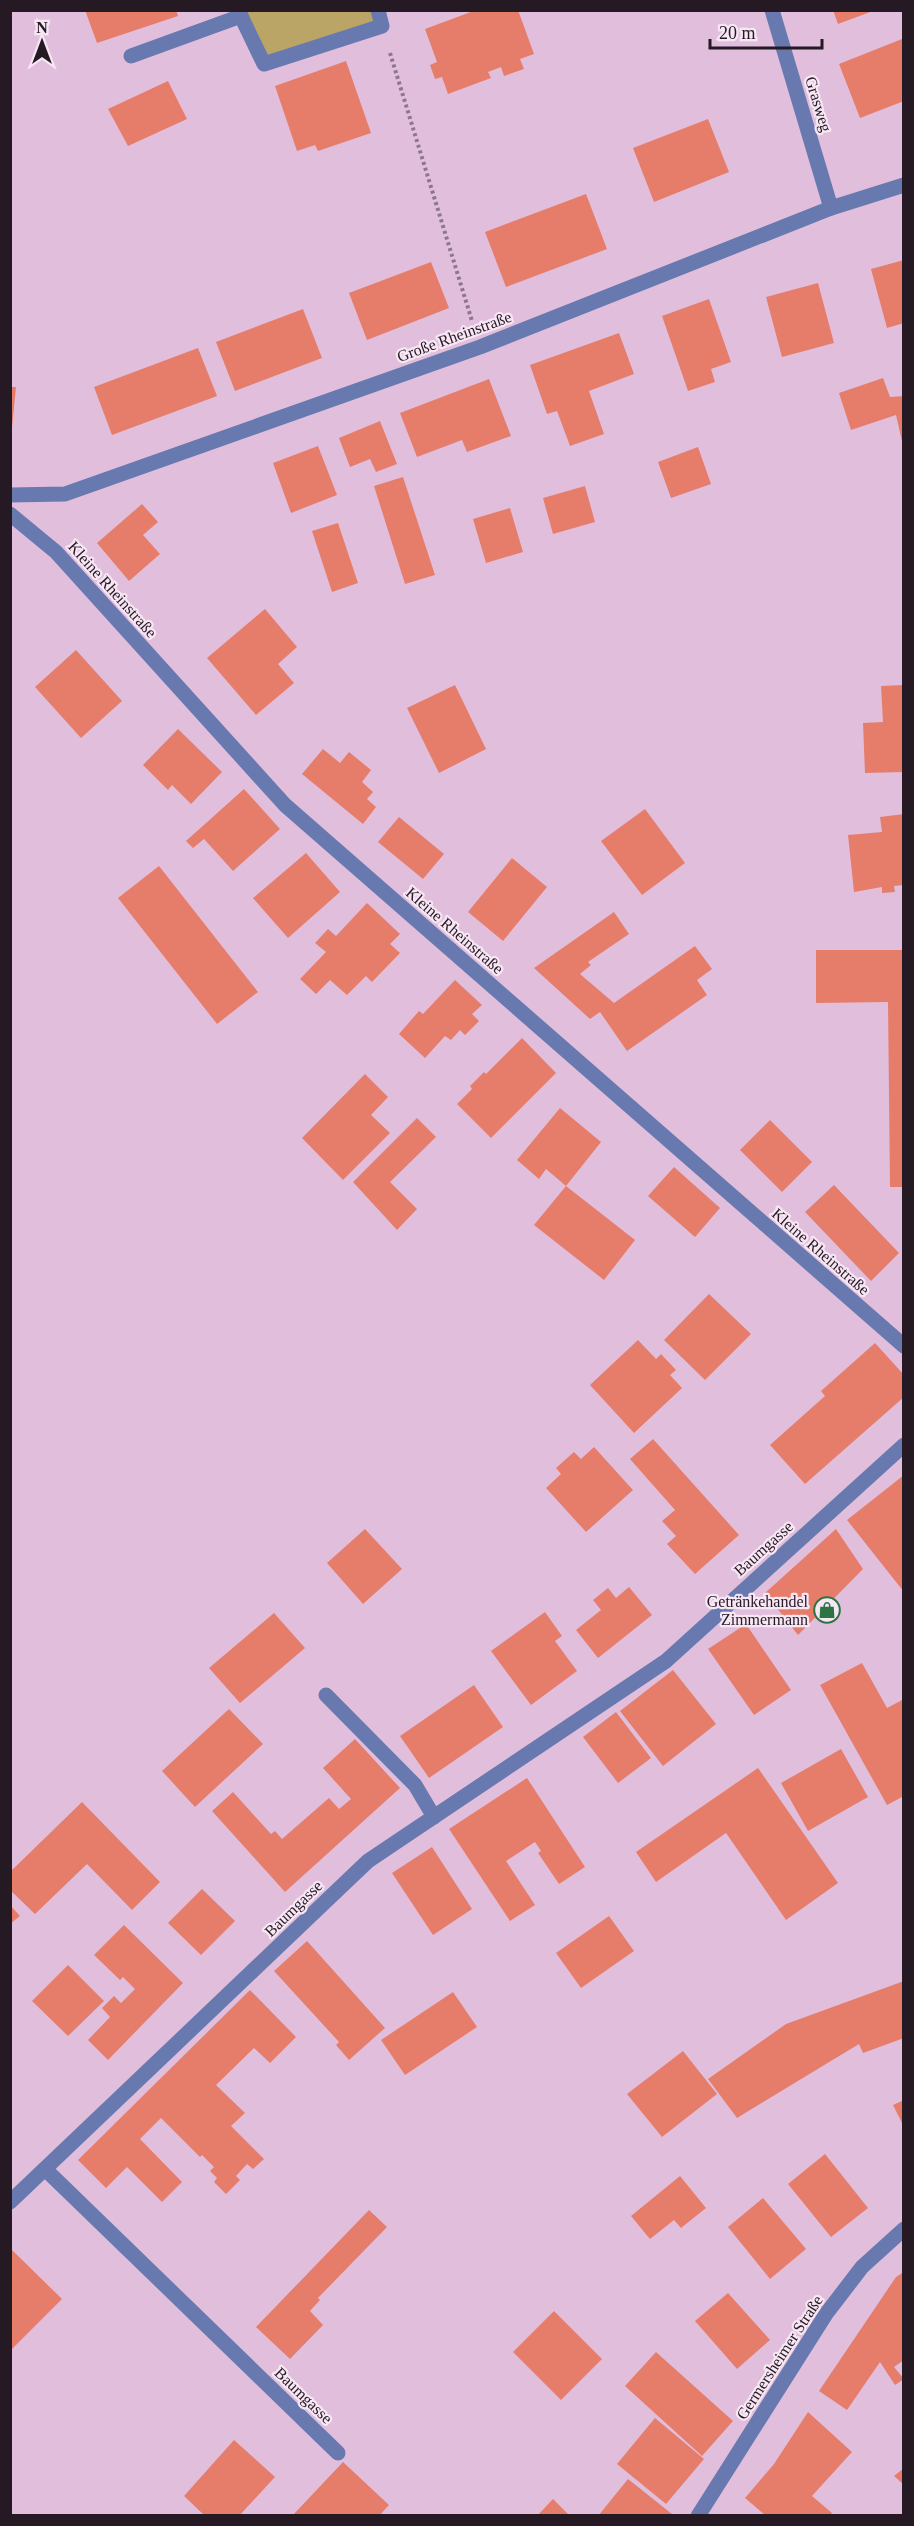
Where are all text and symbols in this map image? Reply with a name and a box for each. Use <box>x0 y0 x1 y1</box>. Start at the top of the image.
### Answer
north arrow <box>12 12 72 72</box>
scale bar <box>710 12 822 50</box>
text: N <box>36 19 48 36</box>
text: 20 m <box>719 23 756 43</box>
street label: Grasweg <box>801 74 835 134</box>
street label: Große Rheinstraße <box>395 308 514 365</box>
street label: Kleine Rheinstraße <box>65 538 160 641</box>
street label: Kleine Rheinstraße <box>403 884 507 977</box>
street label: Kleine Rheinstraße <box>769 1205 873 1298</box>
street label: Baumgasse <box>731 1518 797 1580</box>
place label: Getränkehandel Zimmermann <box>707 1593 809 1628</box>
shop icon: Getränkehandel Zimmermann <box>812 1595 842 1625</box>
street label: Baumgasse <box>261 1877 326 1941</box>
street label: Germersheimer Straße <box>733 2292 826 2422</box>
street label: Baumgasse <box>271 2364 336 2428</box>

